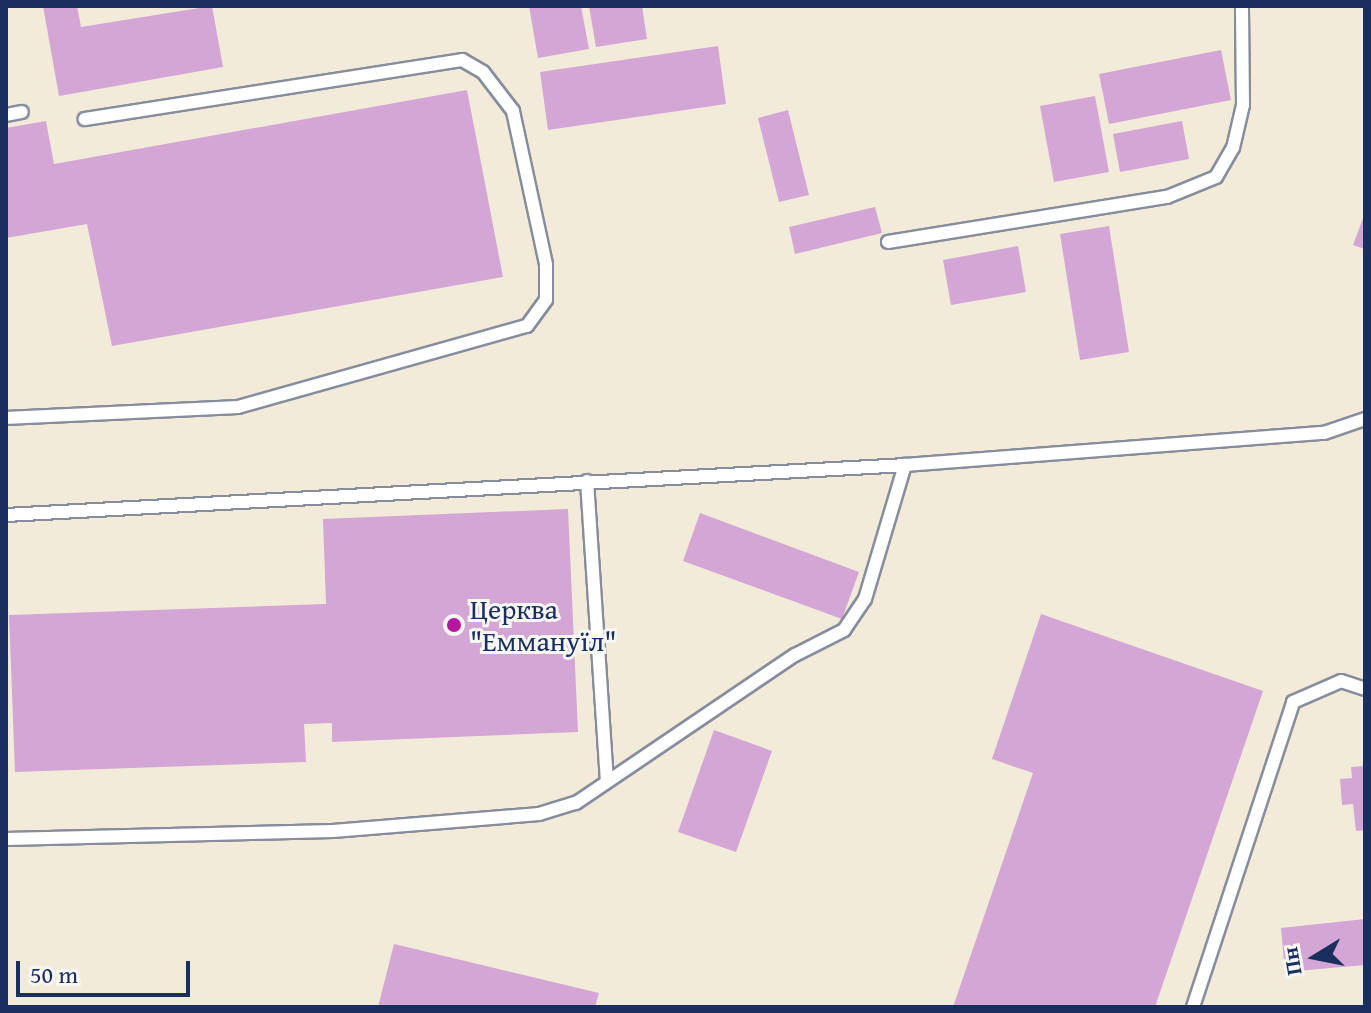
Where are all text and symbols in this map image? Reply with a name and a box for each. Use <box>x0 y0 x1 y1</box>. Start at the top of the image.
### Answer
place label: Церква "Еммануїл" <box>470 592 617 658</box>
marker: Церква "Еммануїл" <box>445 616 463 634</box>
north arrow <box>1275 917 1355 997</box>
text: Пн <box>1273 944 1310 978</box>
scale bar <box>20 945 194 995</box>
text: 50 m <box>30 957 78 992</box>

